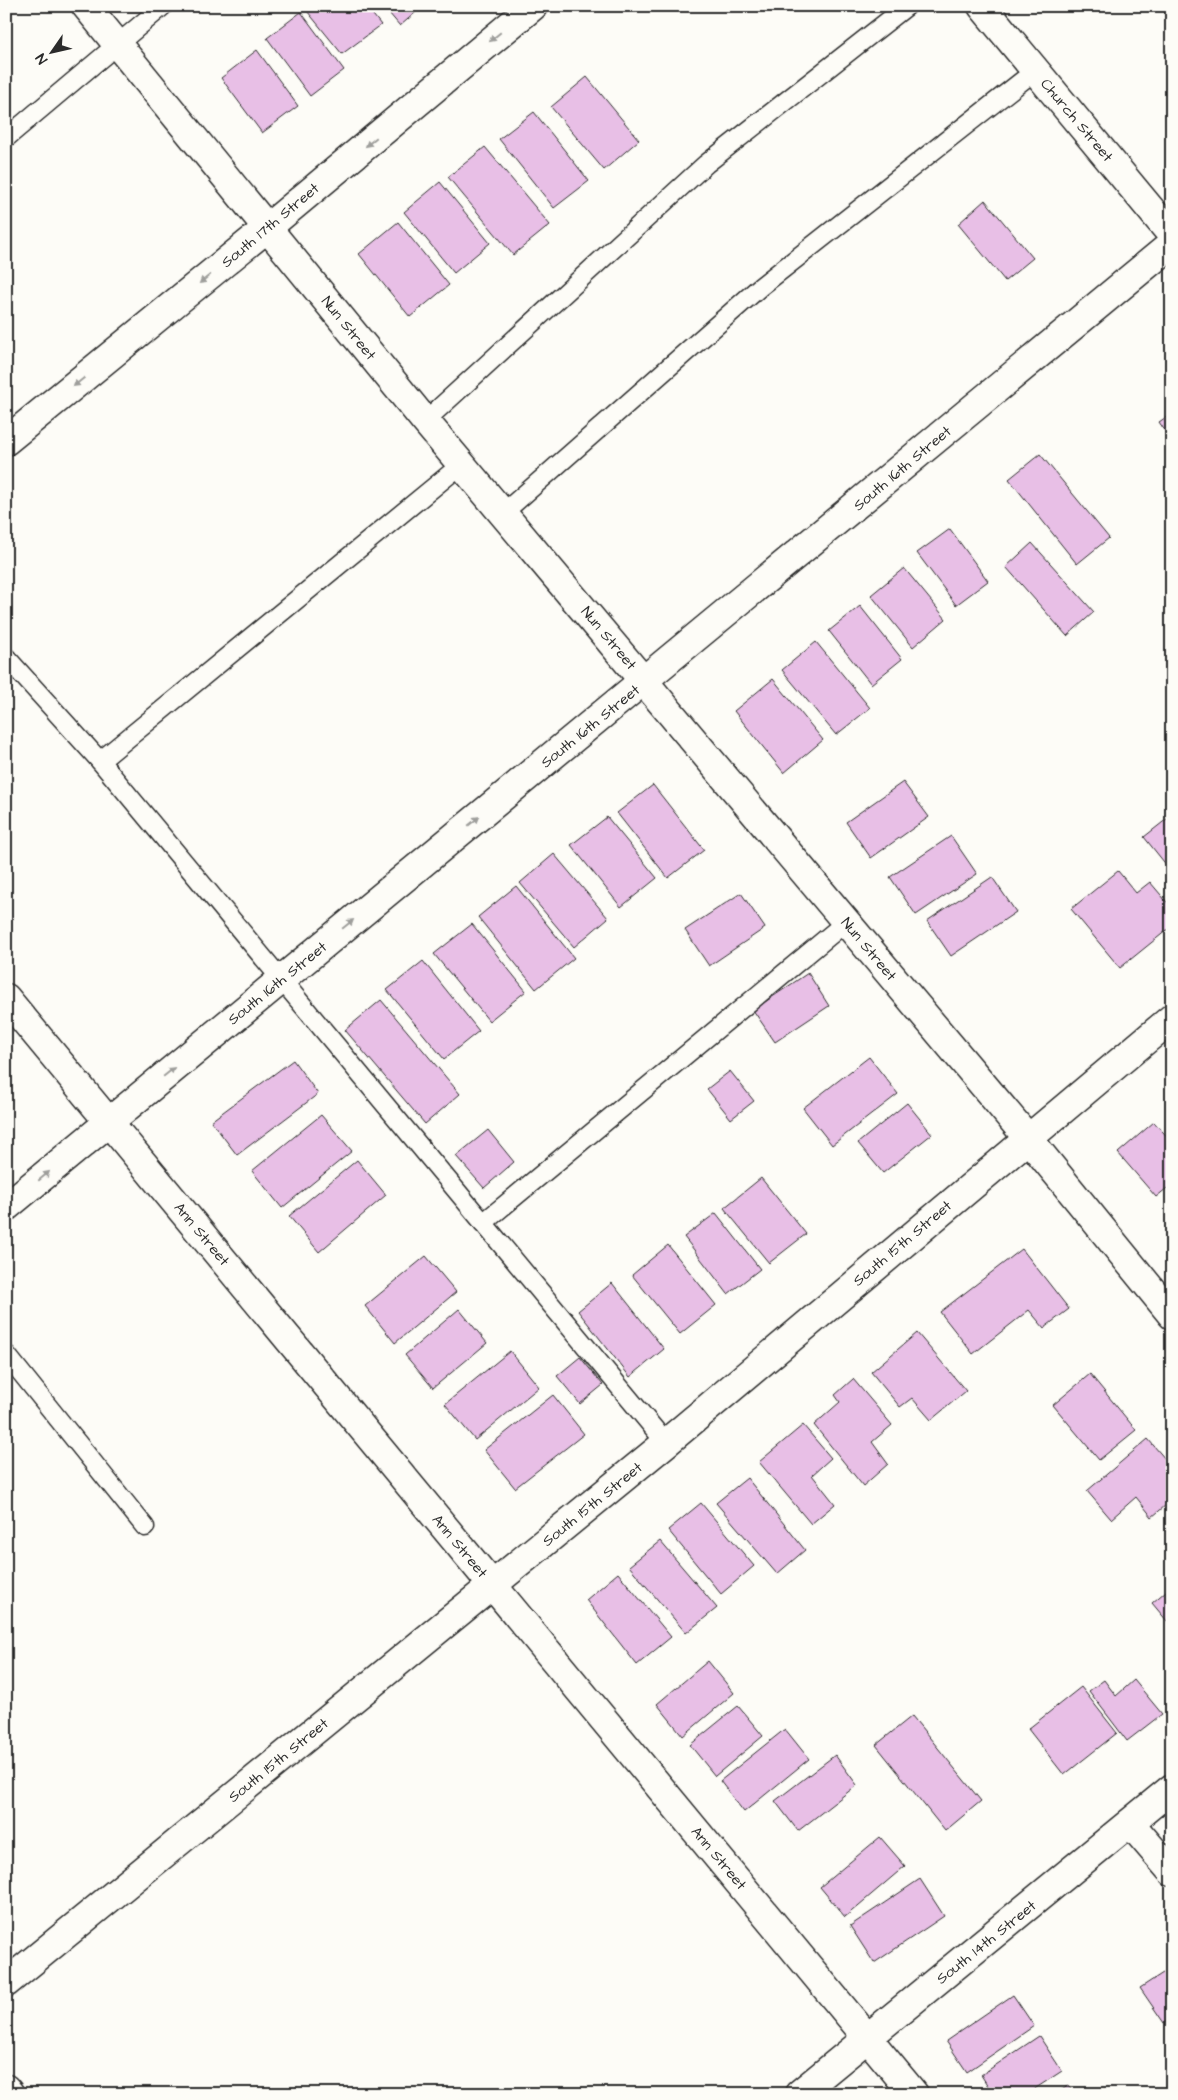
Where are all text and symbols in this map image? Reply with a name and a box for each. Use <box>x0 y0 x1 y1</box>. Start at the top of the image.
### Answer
north arrow <box>28 28 78 78</box>
one-way arrow <box>489 32 502 43</box>
text: N <box>31 49 53 68</box>
street label: Church Street <box>1035 74 1118 167</box>
one-way arrow <box>364 136 377 147</box>
street label: South 17th Street <box>217 178 324 273</box>
one-way arrow <box>199 273 212 284</box>
street label: Nun Street <box>316 292 381 365</box>
one-way arrow <box>73 376 86 387</box>
street label: South 16th Street <box>849 421 956 516</box>
street label: Nun Street <box>576 602 641 674</box>
street label: South 16th Street <box>536 680 644 773</box>
one-way arrow <box>468 816 480 827</box>
street label: Nun Street <box>836 913 901 985</box>
one-way arrow <box>342 919 355 930</box>
street label: South 16th Street <box>223 937 331 1030</box>
one-way arrow <box>162 1066 175 1077</box>
one-way arrow <box>37 1170 50 1181</box>
street label: South 15th Street <box>848 1196 956 1291</box>
street label: Ann Street <box>169 1198 234 1271</box>
street label: South 15th Street <box>538 1457 647 1551</box>
street label: Ann Street <box>427 1510 492 1583</box>
street label: South 15th Street <box>224 1713 333 1807</box>
street label: Ann Street <box>686 1822 751 1895</box>
street label: South 14th Street <box>932 1895 1041 1989</box>

